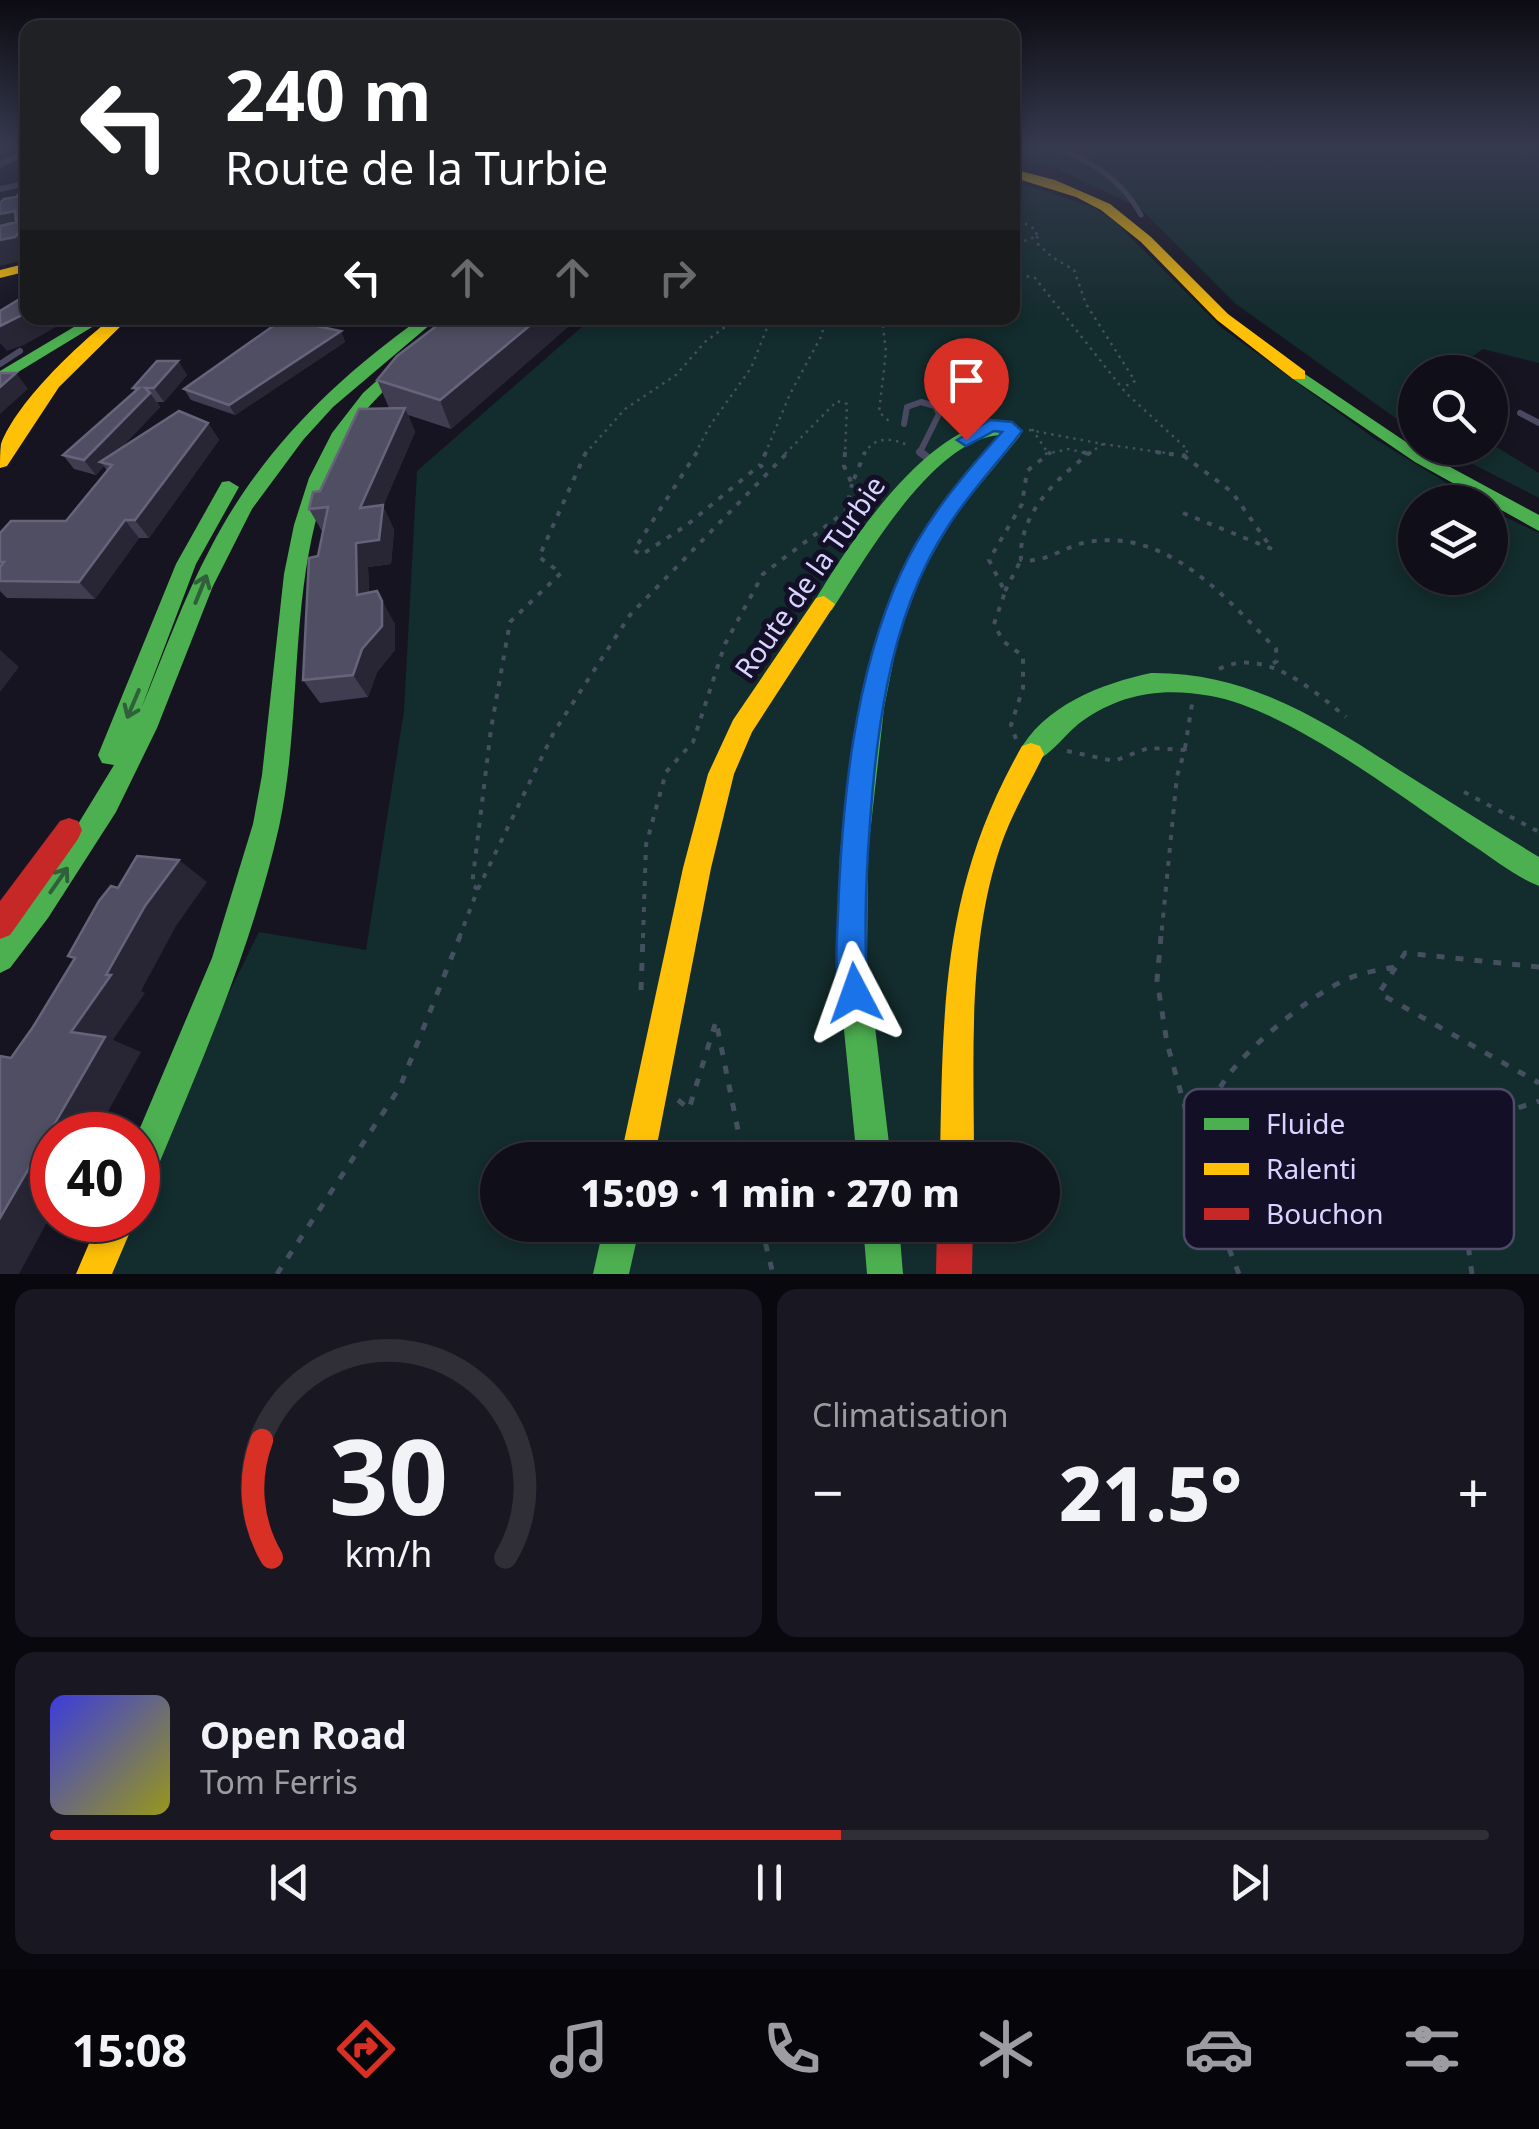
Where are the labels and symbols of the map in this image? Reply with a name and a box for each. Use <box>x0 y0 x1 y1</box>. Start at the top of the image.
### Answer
pin <box>924 338 1009 441</box>
street label: Route de la Turbie <box>725 468 893 685</box>
one-way arrow <box>193 574 211 605</box>
one-way arrow <box>123 688 141 719</box>
one-way arrow <box>48 867 69 895</box>
position arrow <box>803 941 907 1045</box>
legend <box>1184 1089 1514 1249</box>
text: Fluide <box>1266 1104 1345 1142</box>
speed limit sign: 40 <box>30 1112 160 1242</box>
text: Ralenti <box>1266 1149 1357 1187</box>
text: Bouchon <box>1266 1194 1383 1232</box>

